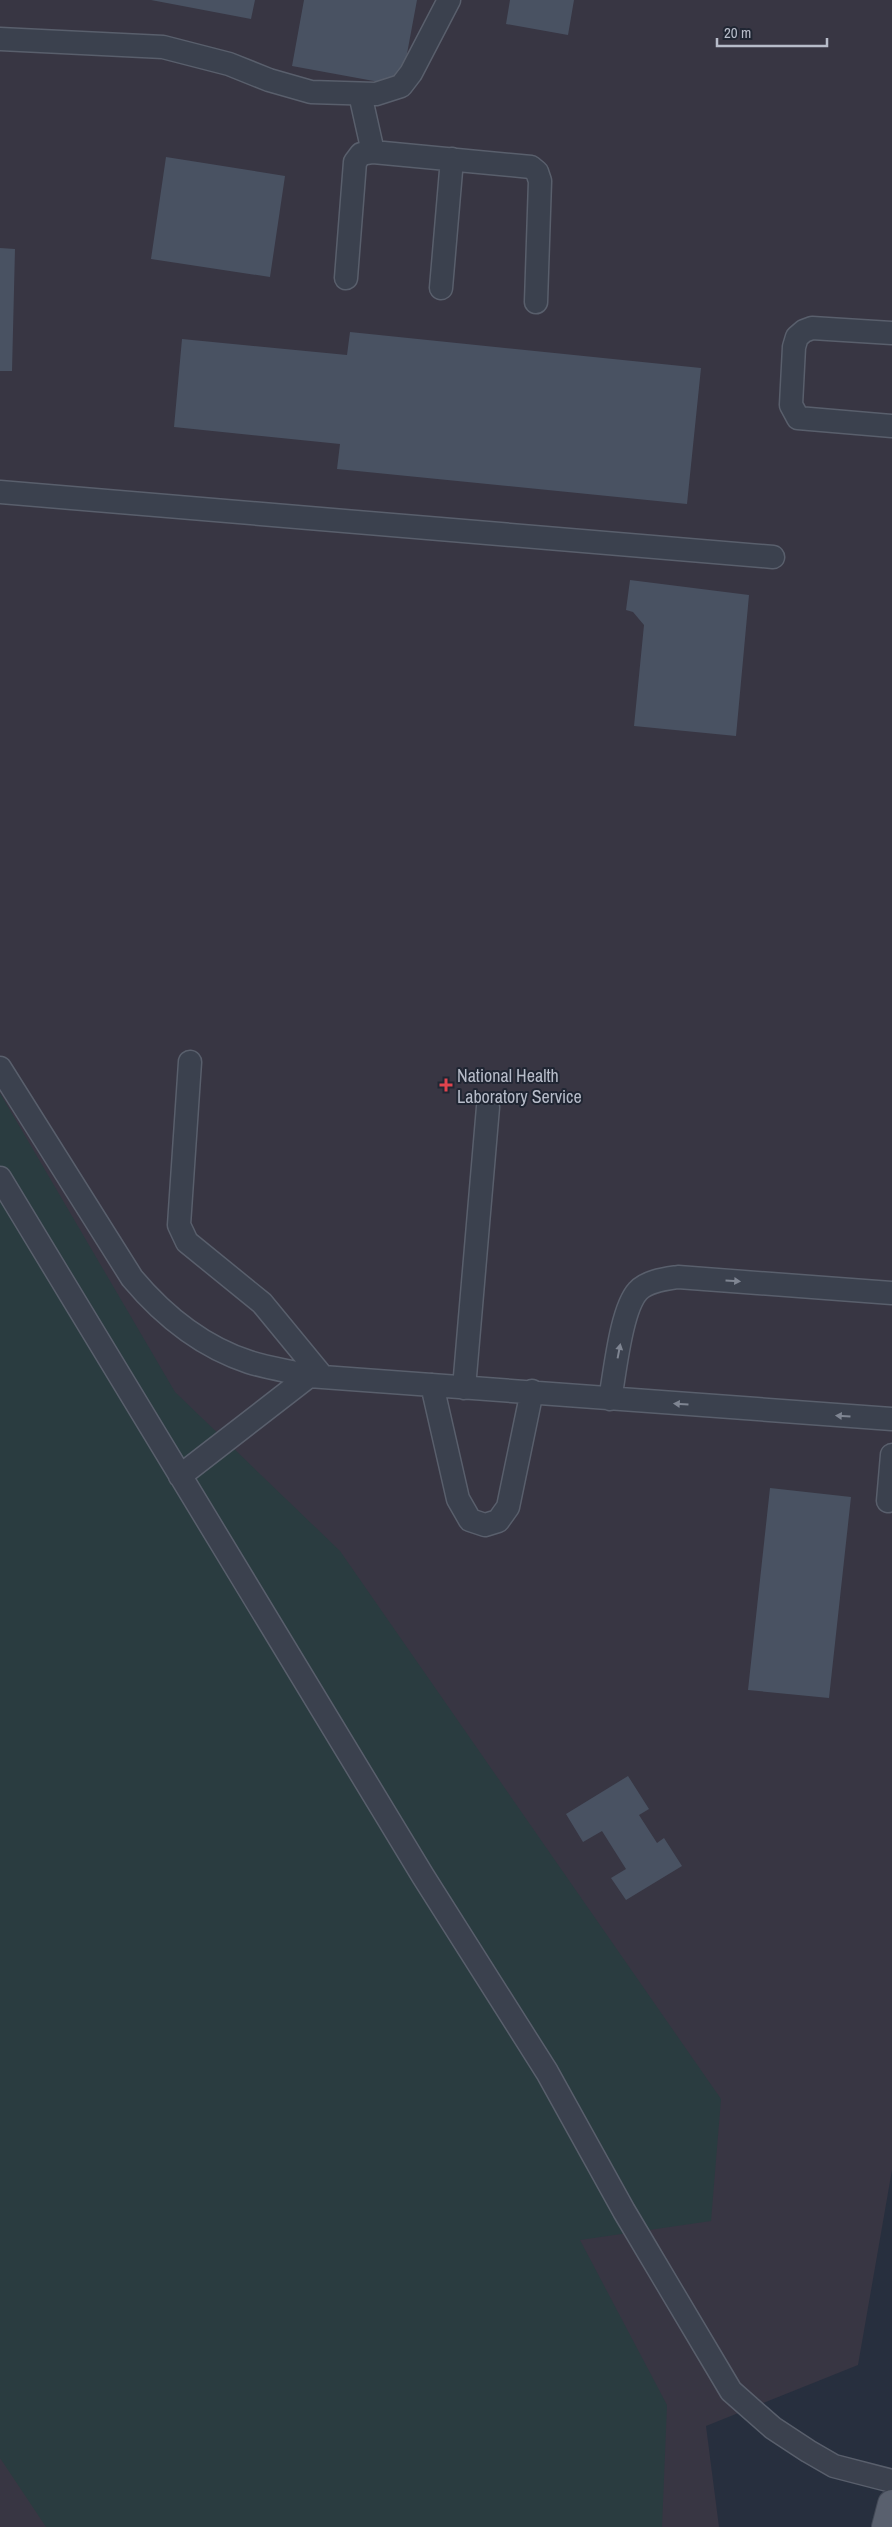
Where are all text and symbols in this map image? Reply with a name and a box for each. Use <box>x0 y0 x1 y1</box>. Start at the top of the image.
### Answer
scale bar <box>717 15 827 47</box>
text: 20 m <box>724 22 751 43</box>
place label: National Health Laboratory Service <box>457 1063 582 1109</box>
marker: National Health Laboratory Service <box>439 1078 453 1092</box>
one-way arrow <box>725 1278 741 1286</box>
one-way arrow <box>616 1343 624 1359</box>
one-way arrow <box>673 1400 689 1408</box>
one-way arrow <box>835 1411 851 1419</box>

